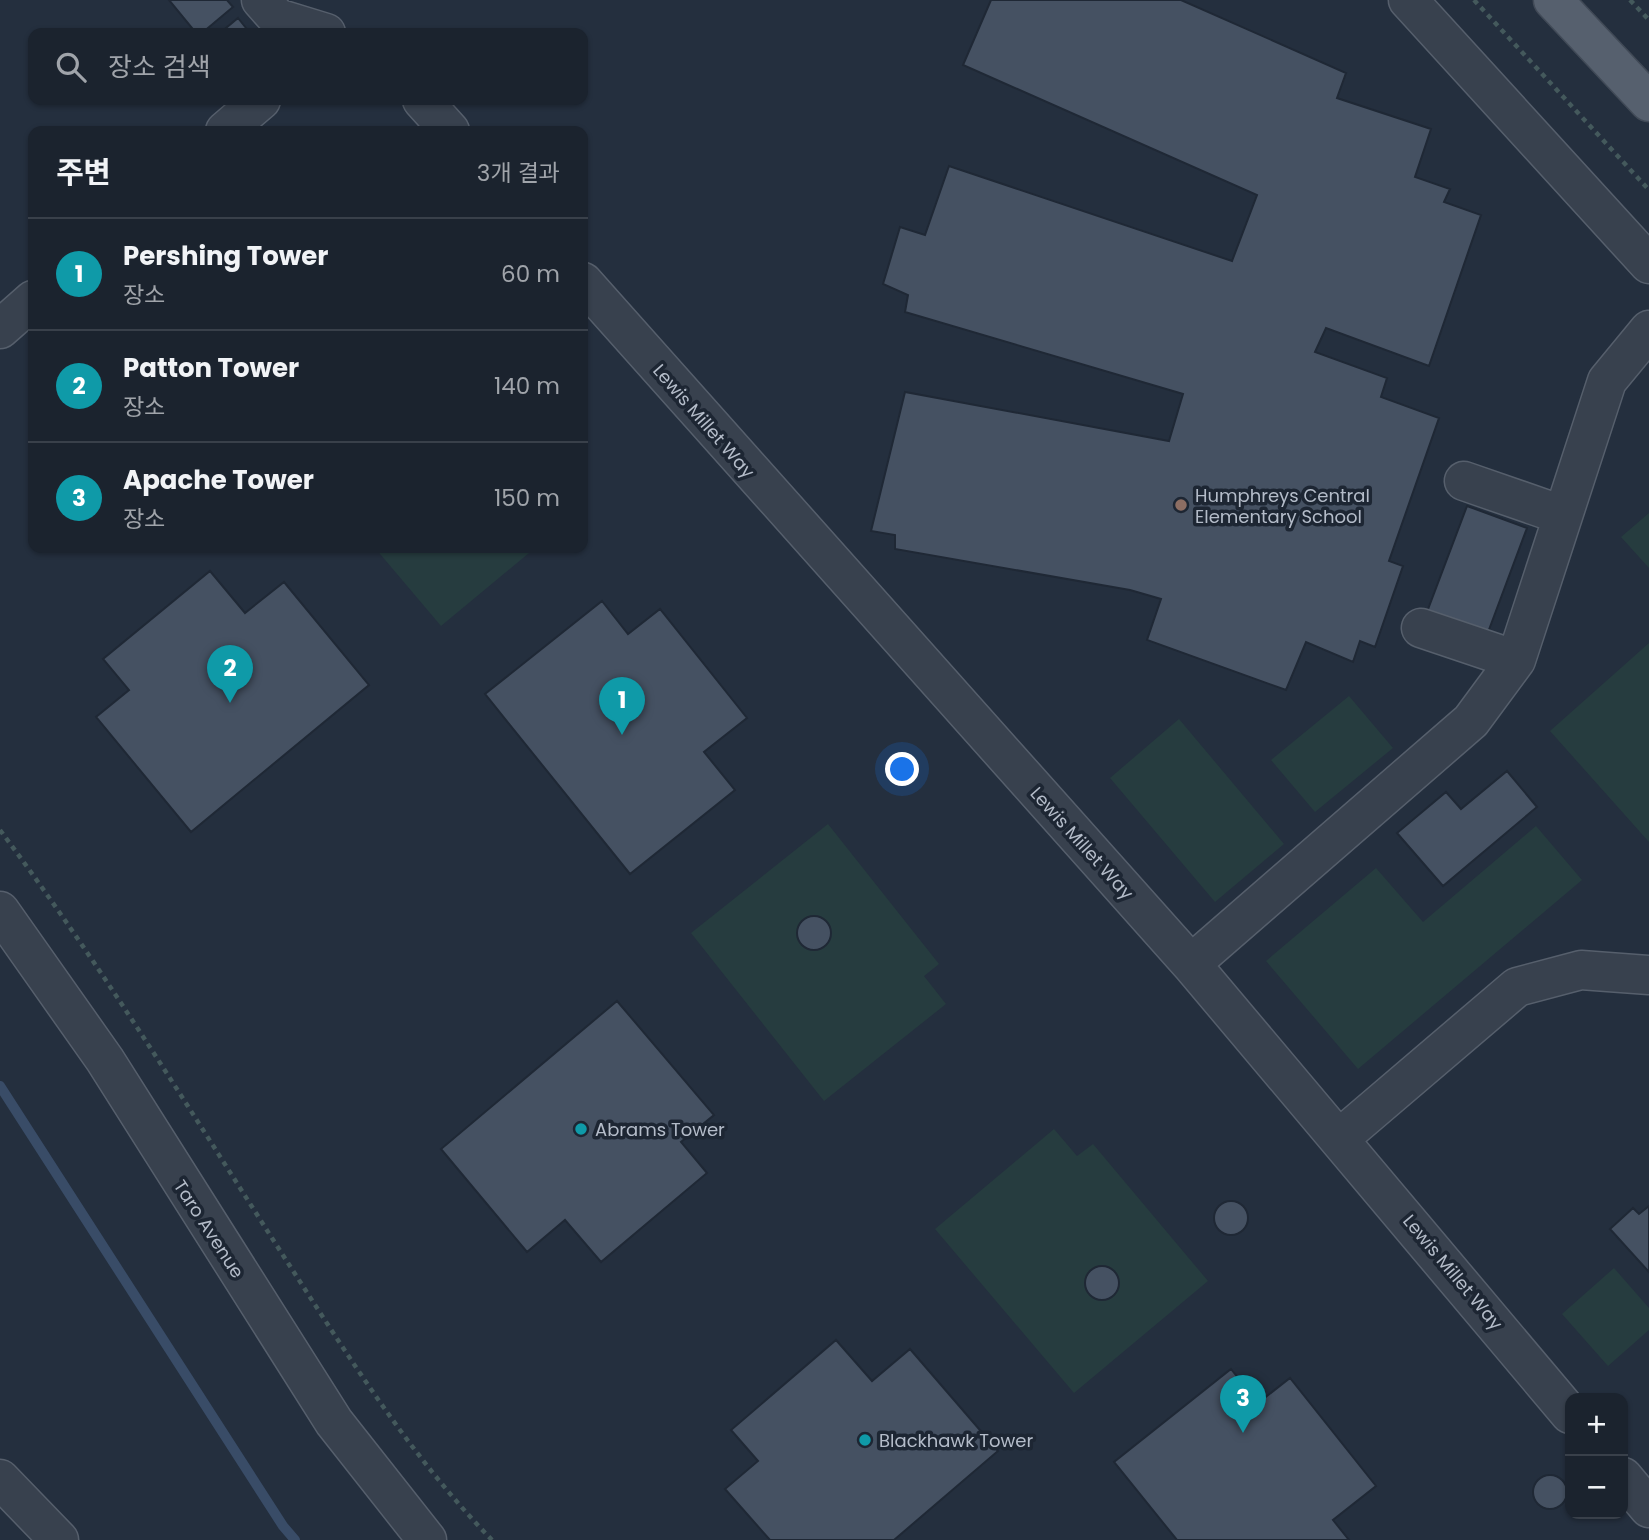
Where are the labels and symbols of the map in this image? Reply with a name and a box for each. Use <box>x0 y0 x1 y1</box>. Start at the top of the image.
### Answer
street label: Lewis Millet Way <box>647 359 761 483</box>
place label: Humphreys Central Elementary School <box>1195 483 1370 529</box>
marker: Humphreys Central Elementary School <box>1173 497 1189 513</box>
pin: 2 <box>207 645 253 703</box>
pin: 1 <box>599 677 645 735</box>
your location <box>885 752 919 786</box>
street label: Lewis Millet Way <box>1025 781 1139 905</box>
place label: Abrams Tower <box>595 1117 725 1142</box>
marker: Abrams Tower <box>573 1121 589 1137</box>
street label: Taro Avenue <box>168 1175 250 1283</box>
street label: Lewis Millet Way <box>1397 1209 1509 1335</box>
pin: 3 <box>1220 1375 1266 1433</box>
place label: Blackhawk Tower <box>879 1428 1034 1453</box>
marker: Blackhawk Tower <box>857 1432 873 1448</box>

